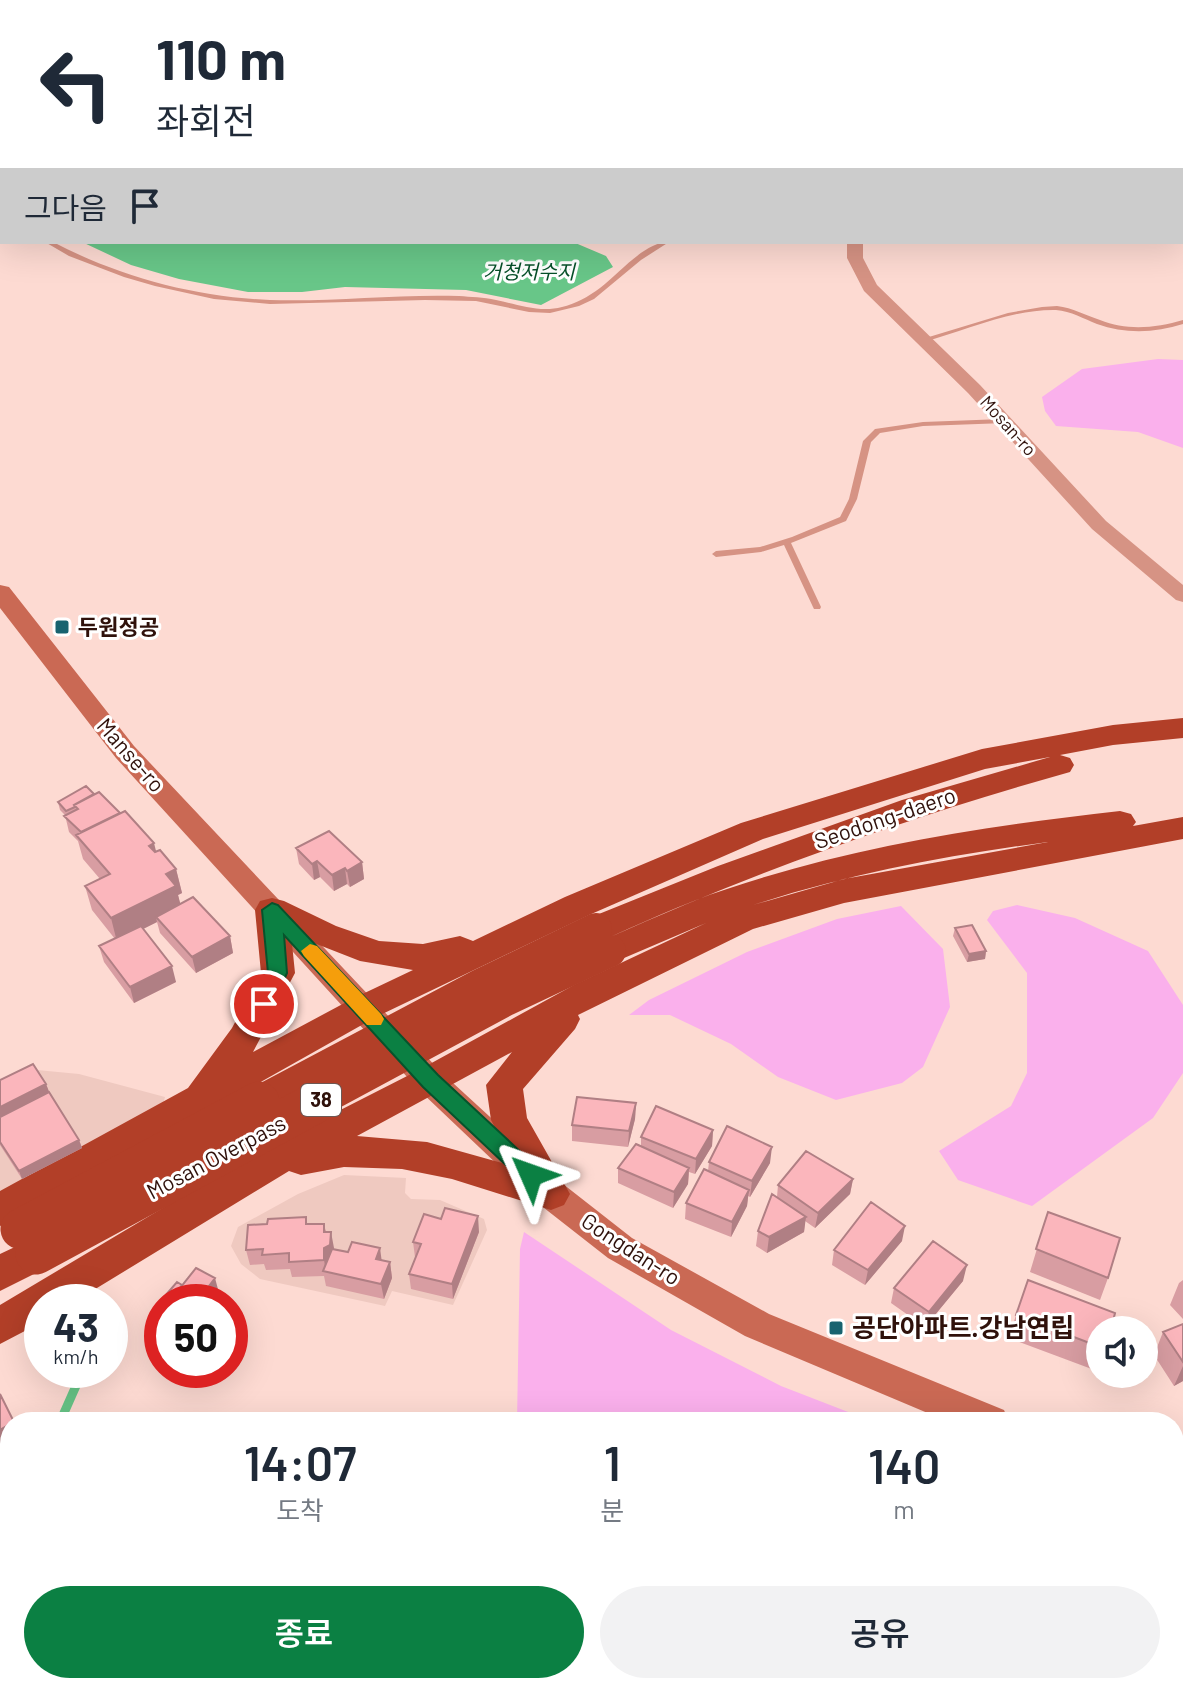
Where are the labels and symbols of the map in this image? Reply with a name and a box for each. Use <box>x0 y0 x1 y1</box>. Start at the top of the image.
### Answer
water label: 거청저수지 <box>483 259 577 283</box>
street label: Mosan-ro <box>976 391 1042 460</box>
place label: 두원정공 <box>78 613 159 639</box>
marker: 두원정공 <box>53 618 71 636</box>
street label: Manse-ro <box>93 712 171 797</box>
street label: Seodong-daero <box>811 781 959 853</box>
pin <box>230 970 298 1038</box>
road number: 38 <box>301 1084 341 1116</box>
street label: Mosan Overpass <box>142 1109 289 1204</box>
position arrow <box>489 1133 573 1217</box>
street label: Gongdan-ro <box>577 1207 686 1290</box>
speed limit sign: 50 <box>144 1284 248 1388</box>
place label: 공단아파트.강남연립 <box>852 1311 1074 1342</box>
marker: 공단아파트.강남연립 <box>827 1319 845 1337</box>

